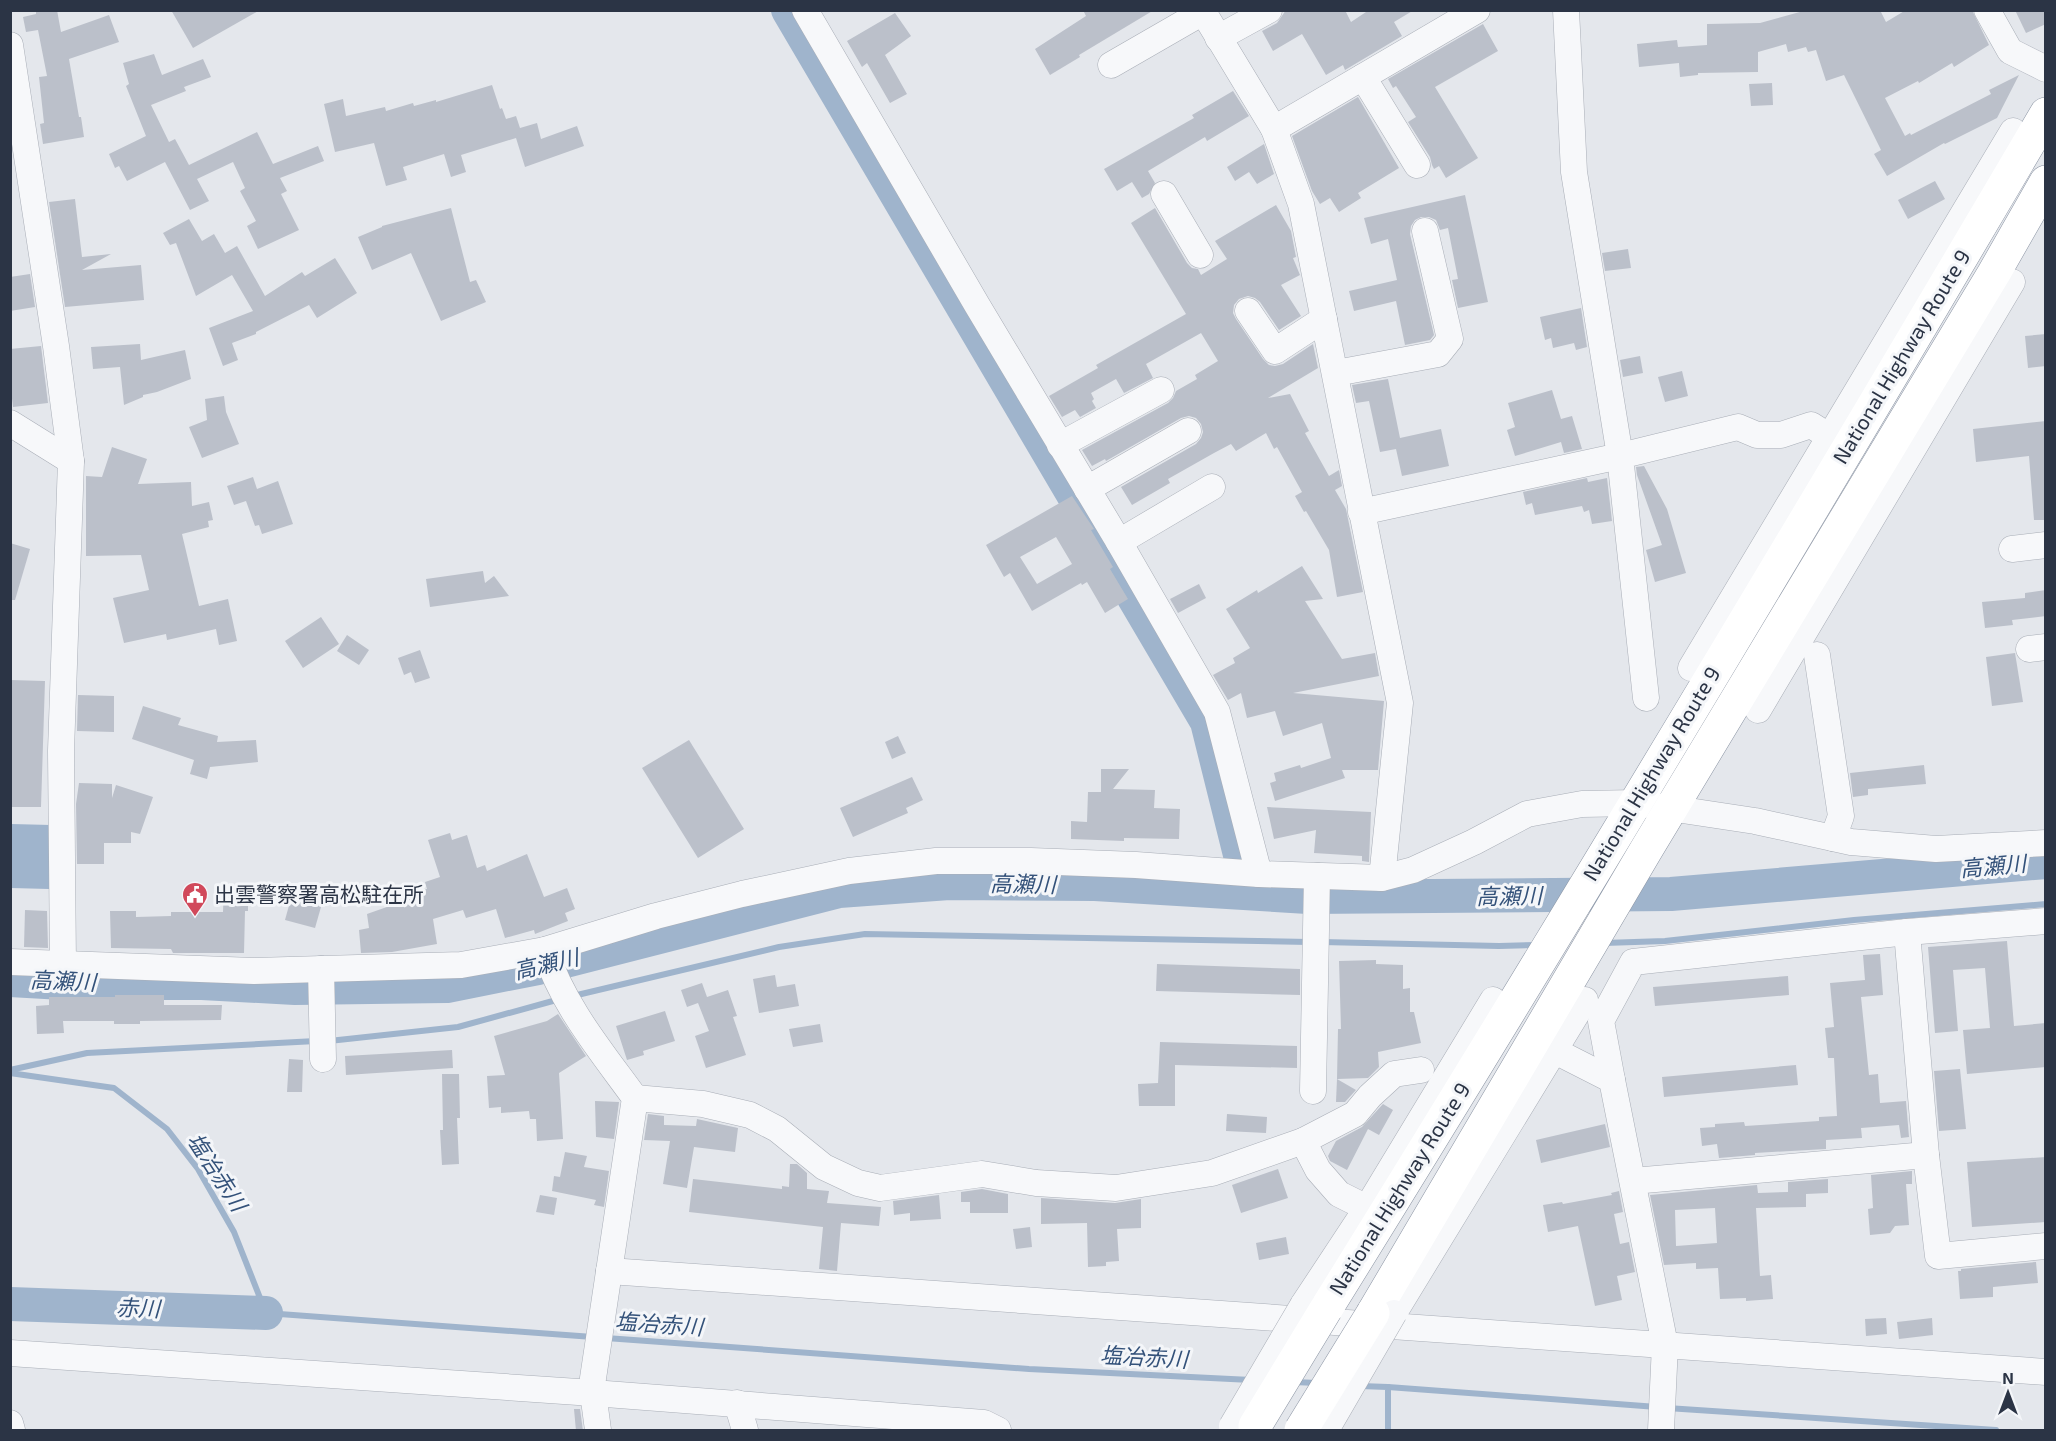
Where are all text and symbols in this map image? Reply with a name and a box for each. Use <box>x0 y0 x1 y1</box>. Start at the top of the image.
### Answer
street label: National Highway Route 9 <box>1827 245 1975 468</box>
street label: National Highway Route 9 <box>1577 662 1725 885</box>
water label: 高瀬川 <box>1959 849 2029 881</box>
water label: 高瀬川 <box>990 869 1058 897</box>
public building icon: 出雲警察署高松駐在所 <box>180 880 210 918</box>
place label: 出雲警察署高松駐在所 <box>214 881 424 906</box>
water label: 高瀬川 <box>1476 881 1544 909</box>
water label: 高瀬川 <box>511 942 583 983</box>
water label: 高瀬川 <box>30 966 98 994</box>
street label: National Highway Route 9 <box>1323 1077 1474 1299</box>
water label: 塩冶赤川 <box>183 1127 254 1217</box>
water label: 赤川 <box>116 1293 162 1321</box>
water label: 塩冶赤川 <box>614 1307 706 1339</box>
water label: 塩冶赤川 <box>1099 1341 1191 1371</box>
north arrow <box>1978 1363 2038 1423</box>
text: N <box>2002 1368 2014 1387</box>

